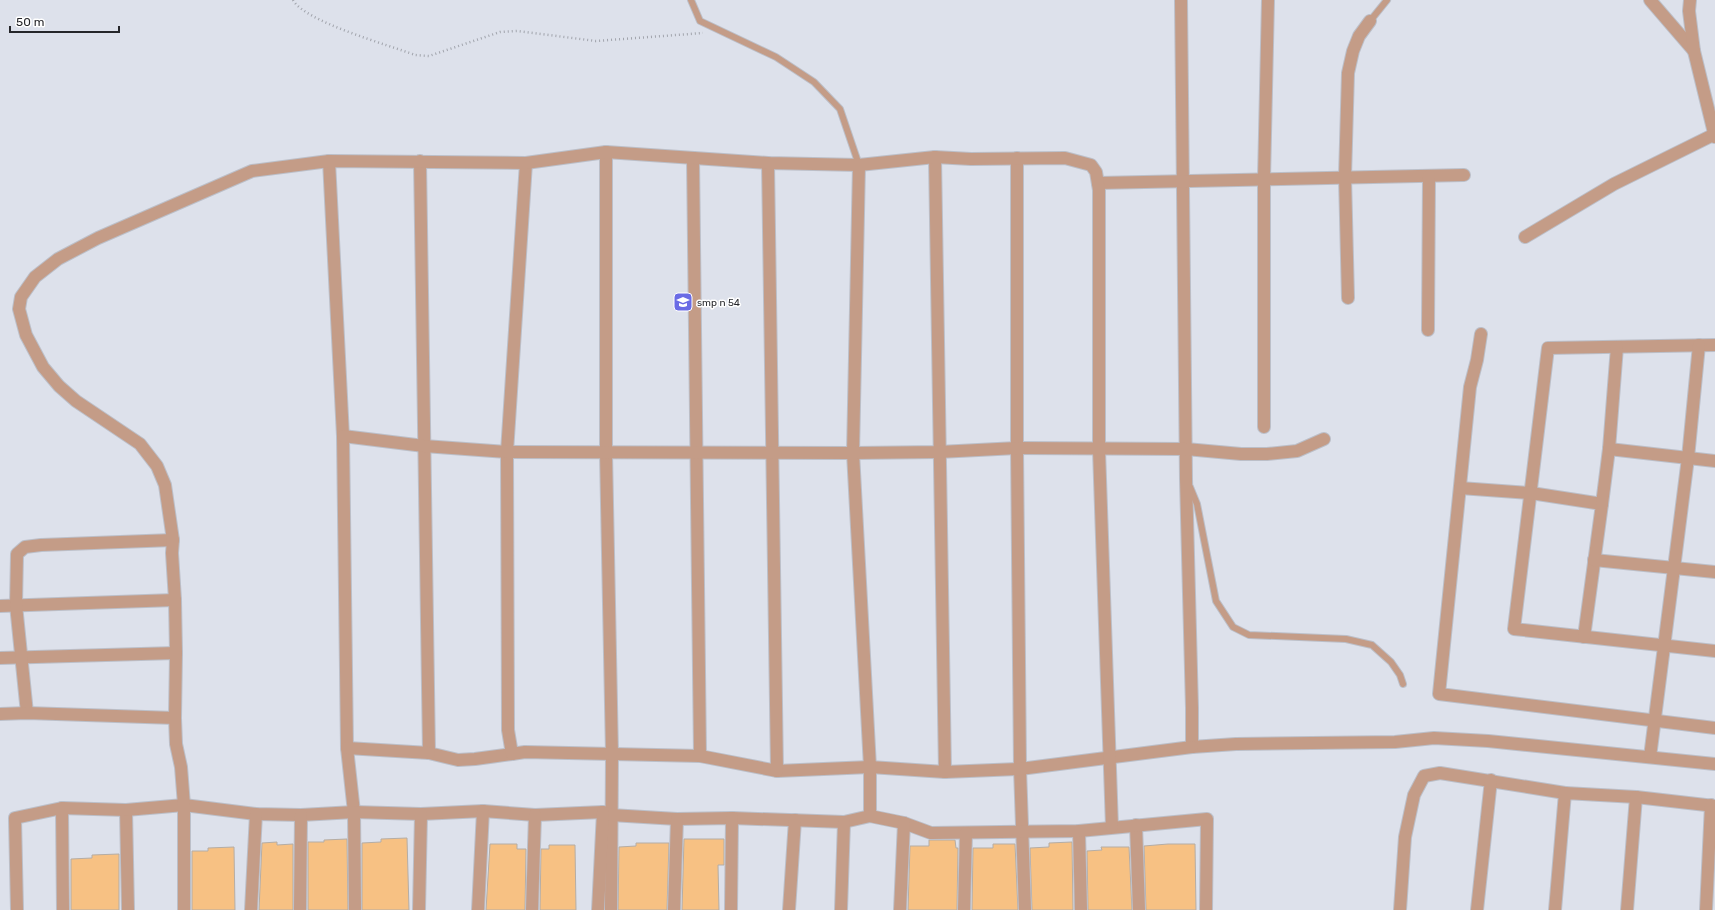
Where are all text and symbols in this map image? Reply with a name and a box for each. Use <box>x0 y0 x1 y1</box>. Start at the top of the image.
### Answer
scale bar <box>10 8 119 34</box>
text: 50 m <box>16 15 44 29</box>
school or university icon: smp n 54 <box>672 291 694 313</box>
place label: smp n 54 <box>697 297 740 309</box>

